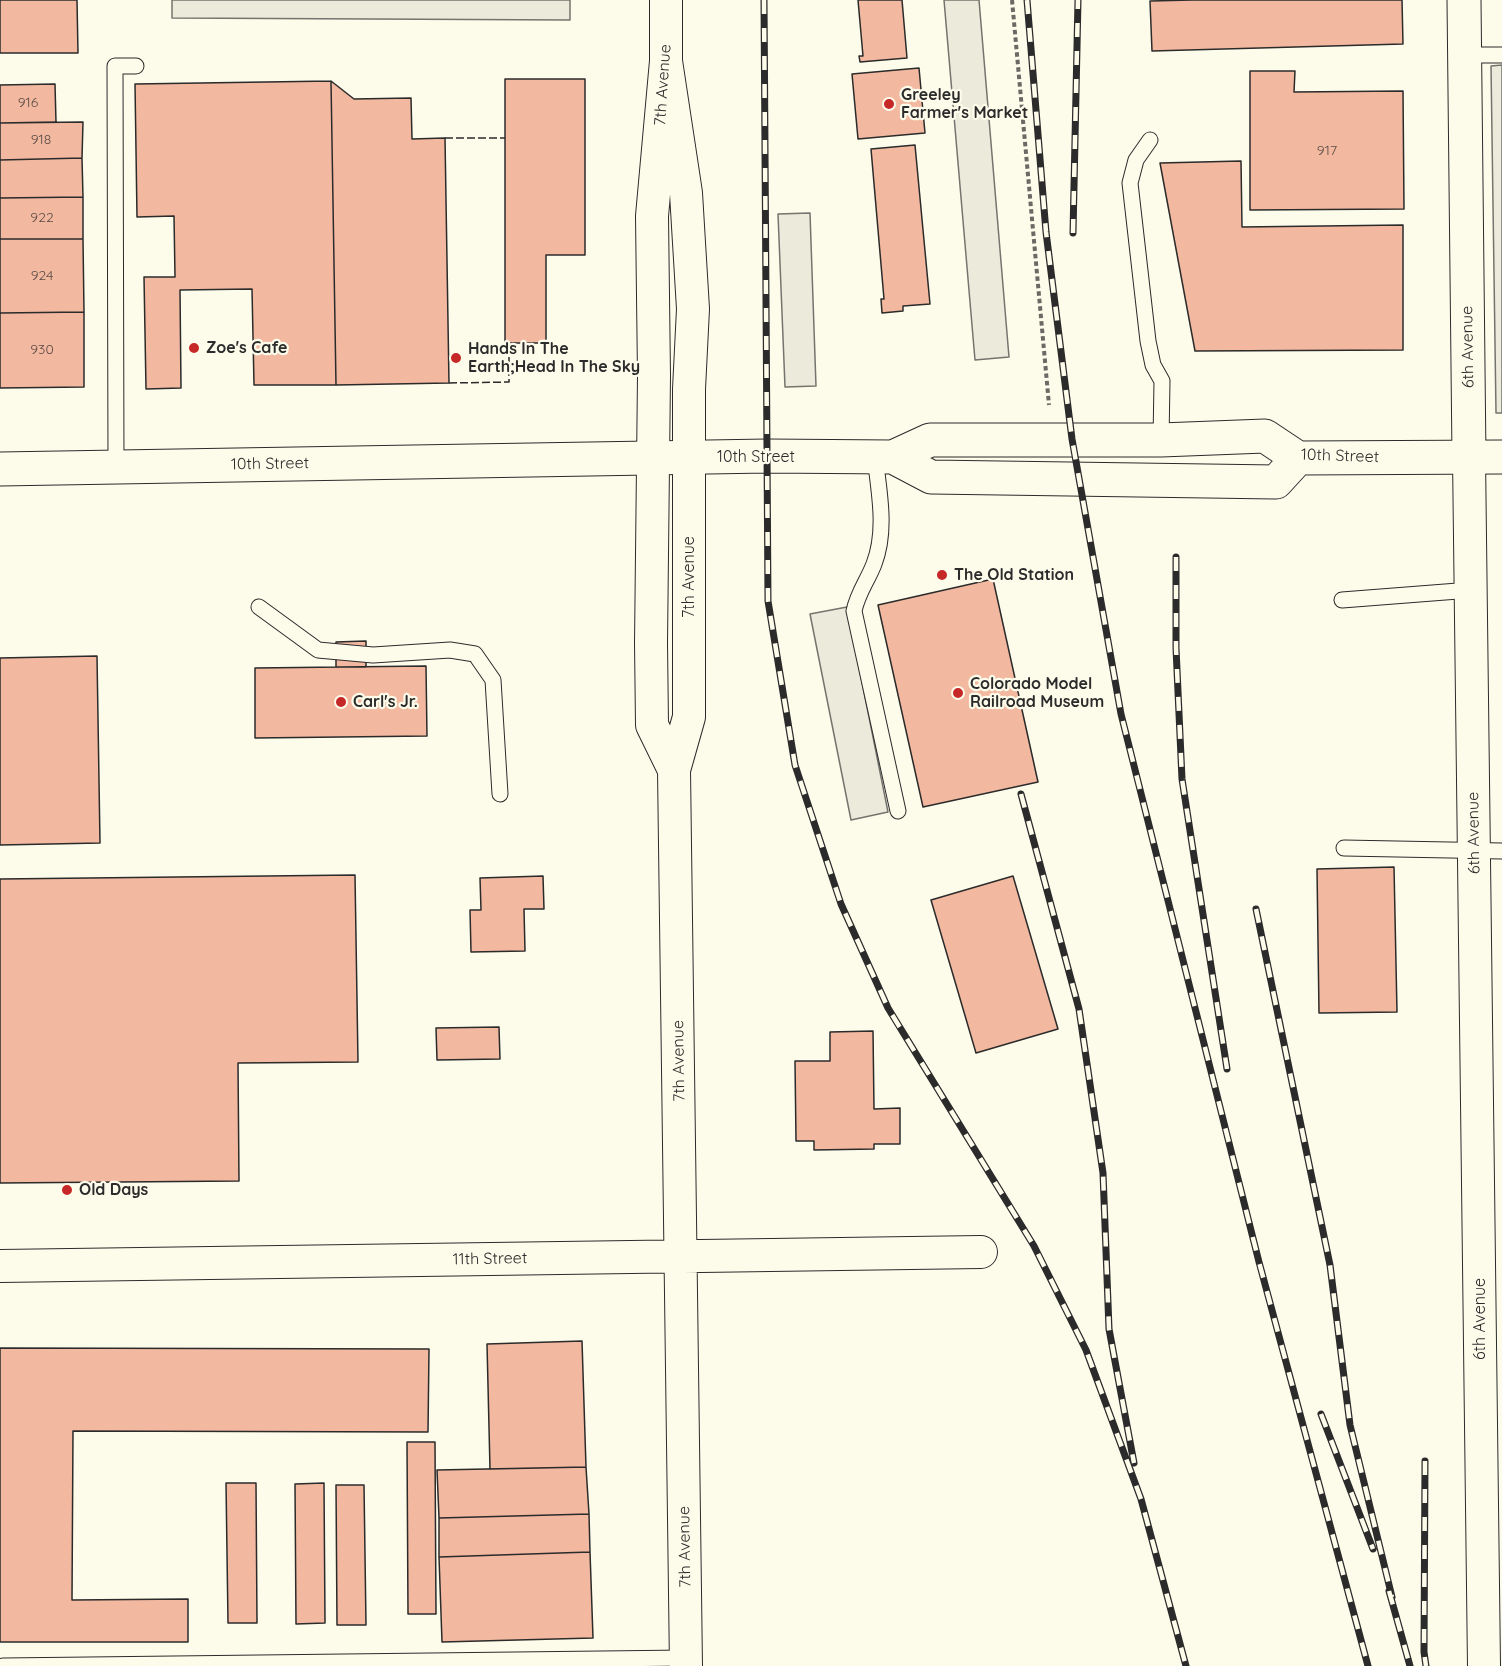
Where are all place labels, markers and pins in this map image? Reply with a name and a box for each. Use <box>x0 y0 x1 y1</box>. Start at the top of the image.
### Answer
place label: Greeley Farmer's Market <box>901 85 1028 123</box>
marker: Greeley Farmer's Market <box>882 97 896 111</box>
place label: Zoe's Cafe <box>206 338 287 358</box>
place label: Hands In The Earth;Head In The Sky <box>468 339 640 377</box>
marker: Zoe's Cafe <box>187 341 201 355</box>
marker: Hands In The Earth;Head In The Sky <box>449 351 463 365</box>
place label: The Old Station <box>954 565 1074 585</box>
marker: The Old Station <box>935 568 949 582</box>
place label: Colorado Model Railroad Museum <box>970 674 1104 712</box>
marker: Colorado Model Railroad Museum <box>951 686 965 700</box>
place label: Carl's Jr. <box>353 692 418 712</box>
marker: Carl's Jr. <box>334 695 348 709</box>
place label: Old Days <box>79 1180 148 1200</box>
marker: Old Days <box>60 1183 74 1197</box>

